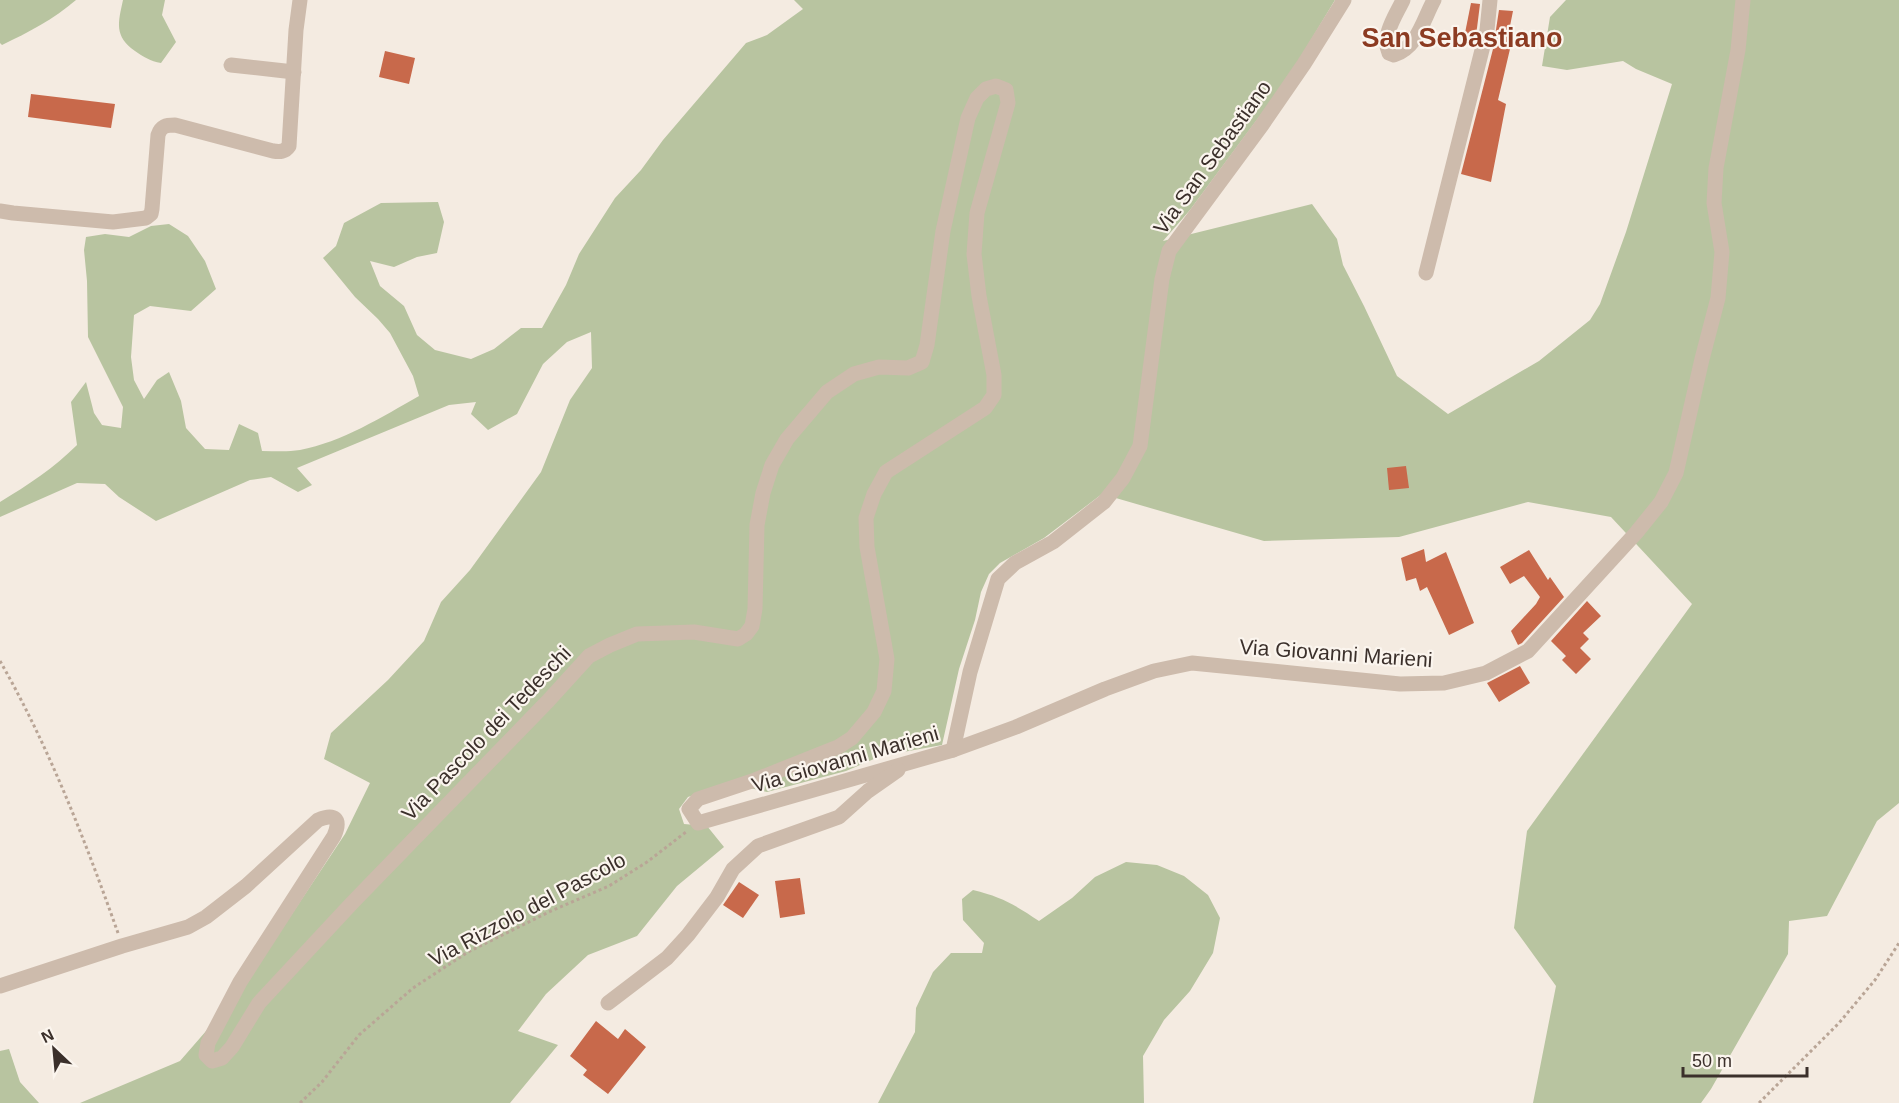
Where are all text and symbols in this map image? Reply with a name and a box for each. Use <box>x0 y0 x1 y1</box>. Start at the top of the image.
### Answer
district label: San Sebastiano <box>1361 23 1563 53</box>
street label: Via San Sebastiano <box>1149 76 1275 238</box>
street label: Via Giovanni Marieni <box>1239 635 1433 671</box>
street label: Via Pascolo dei Tedeschi <box>397 641 575 825</box>
street label: Via Giovanni Marieni <box>749 721 941 797</box>
street label: Via Rizzolo del Pascolo <box>425 847 629 971</box>
north arrow <box>24 1019 84 1079</box>
text: N <box>39 1026 57 1046</box>
scale bar <box>1683 1040 1808 1078</box>
text: 50 m <box>1692 1051 1732 1071</box>

